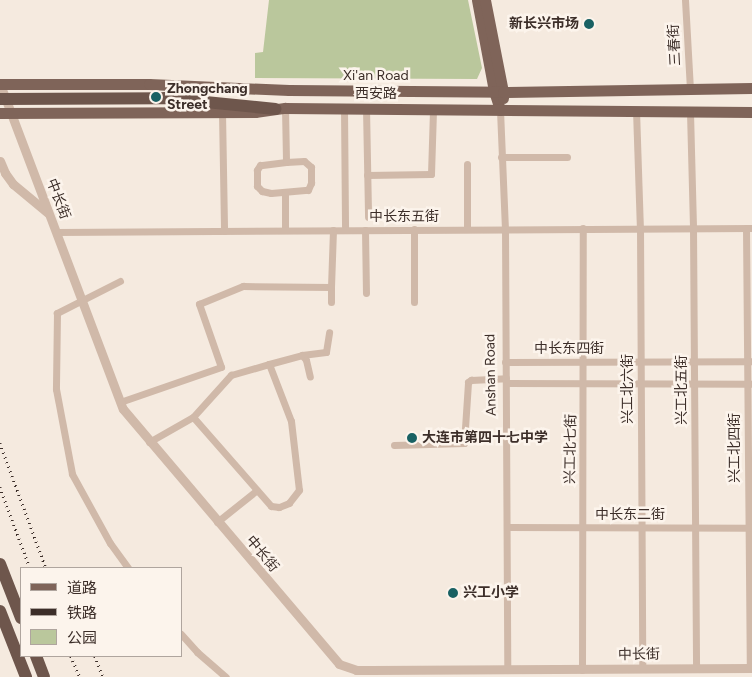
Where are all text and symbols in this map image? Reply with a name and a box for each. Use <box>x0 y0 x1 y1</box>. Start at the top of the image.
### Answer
place label: 新长兴市场 <box>509 16 579 32</box>
marker: 新长兴市场 <box>583 18 595 30</box>
street label: 三春街 <box>666 24 684 66</box>
street label: Xi'an Road <box>343 68 409 84</box>
place label: Zhongchang Street <box>167 81 248 114</box>
street label: 西安路 <box>355 86 397 102</box>
marker: Zhongchang Street <box>149 90 163 104</box>
street label: 中长街 <box>43 176 73 222</box>
street label: 中长东五街 <box>369 209 439 225</box>
street label: Anshan Road <box>482 334 500 416</box>
street label: 中长东四街 <box>534 341 604 357</box>
street label: 兴工北六街 <box>620 354 636 424</box>
street label: 兴工北五街 <box>674 355 690 425</box>
street label: 兴工北四街 <box>727 413 743 483</box>
street label: 兴工北七街 <box>562 414 580 484</box>
place label: 大连市第四十七中学 <box>422 430 548 446</box>
marker: 大连市第四十七中学 <box>406 432 418 444</box>
street label: 中长东二街 <box>595 507 665 523</box>
street label: 中长街 <box>242 533 282 575</box>
legend <box>20 567 182 657</box>
text: 道路 <box>67 579 97 597</box>
place label: 兴工小学 <box>463 585 519 601</box>
marker: 兴工小学 <box>447 587 459 599</box>
text: 铁路 <box>67 604 97 622</box>
text: 公园 <box>67 629 97 647</box>
street label: 中长街 <box>618 646 660 664</box>

